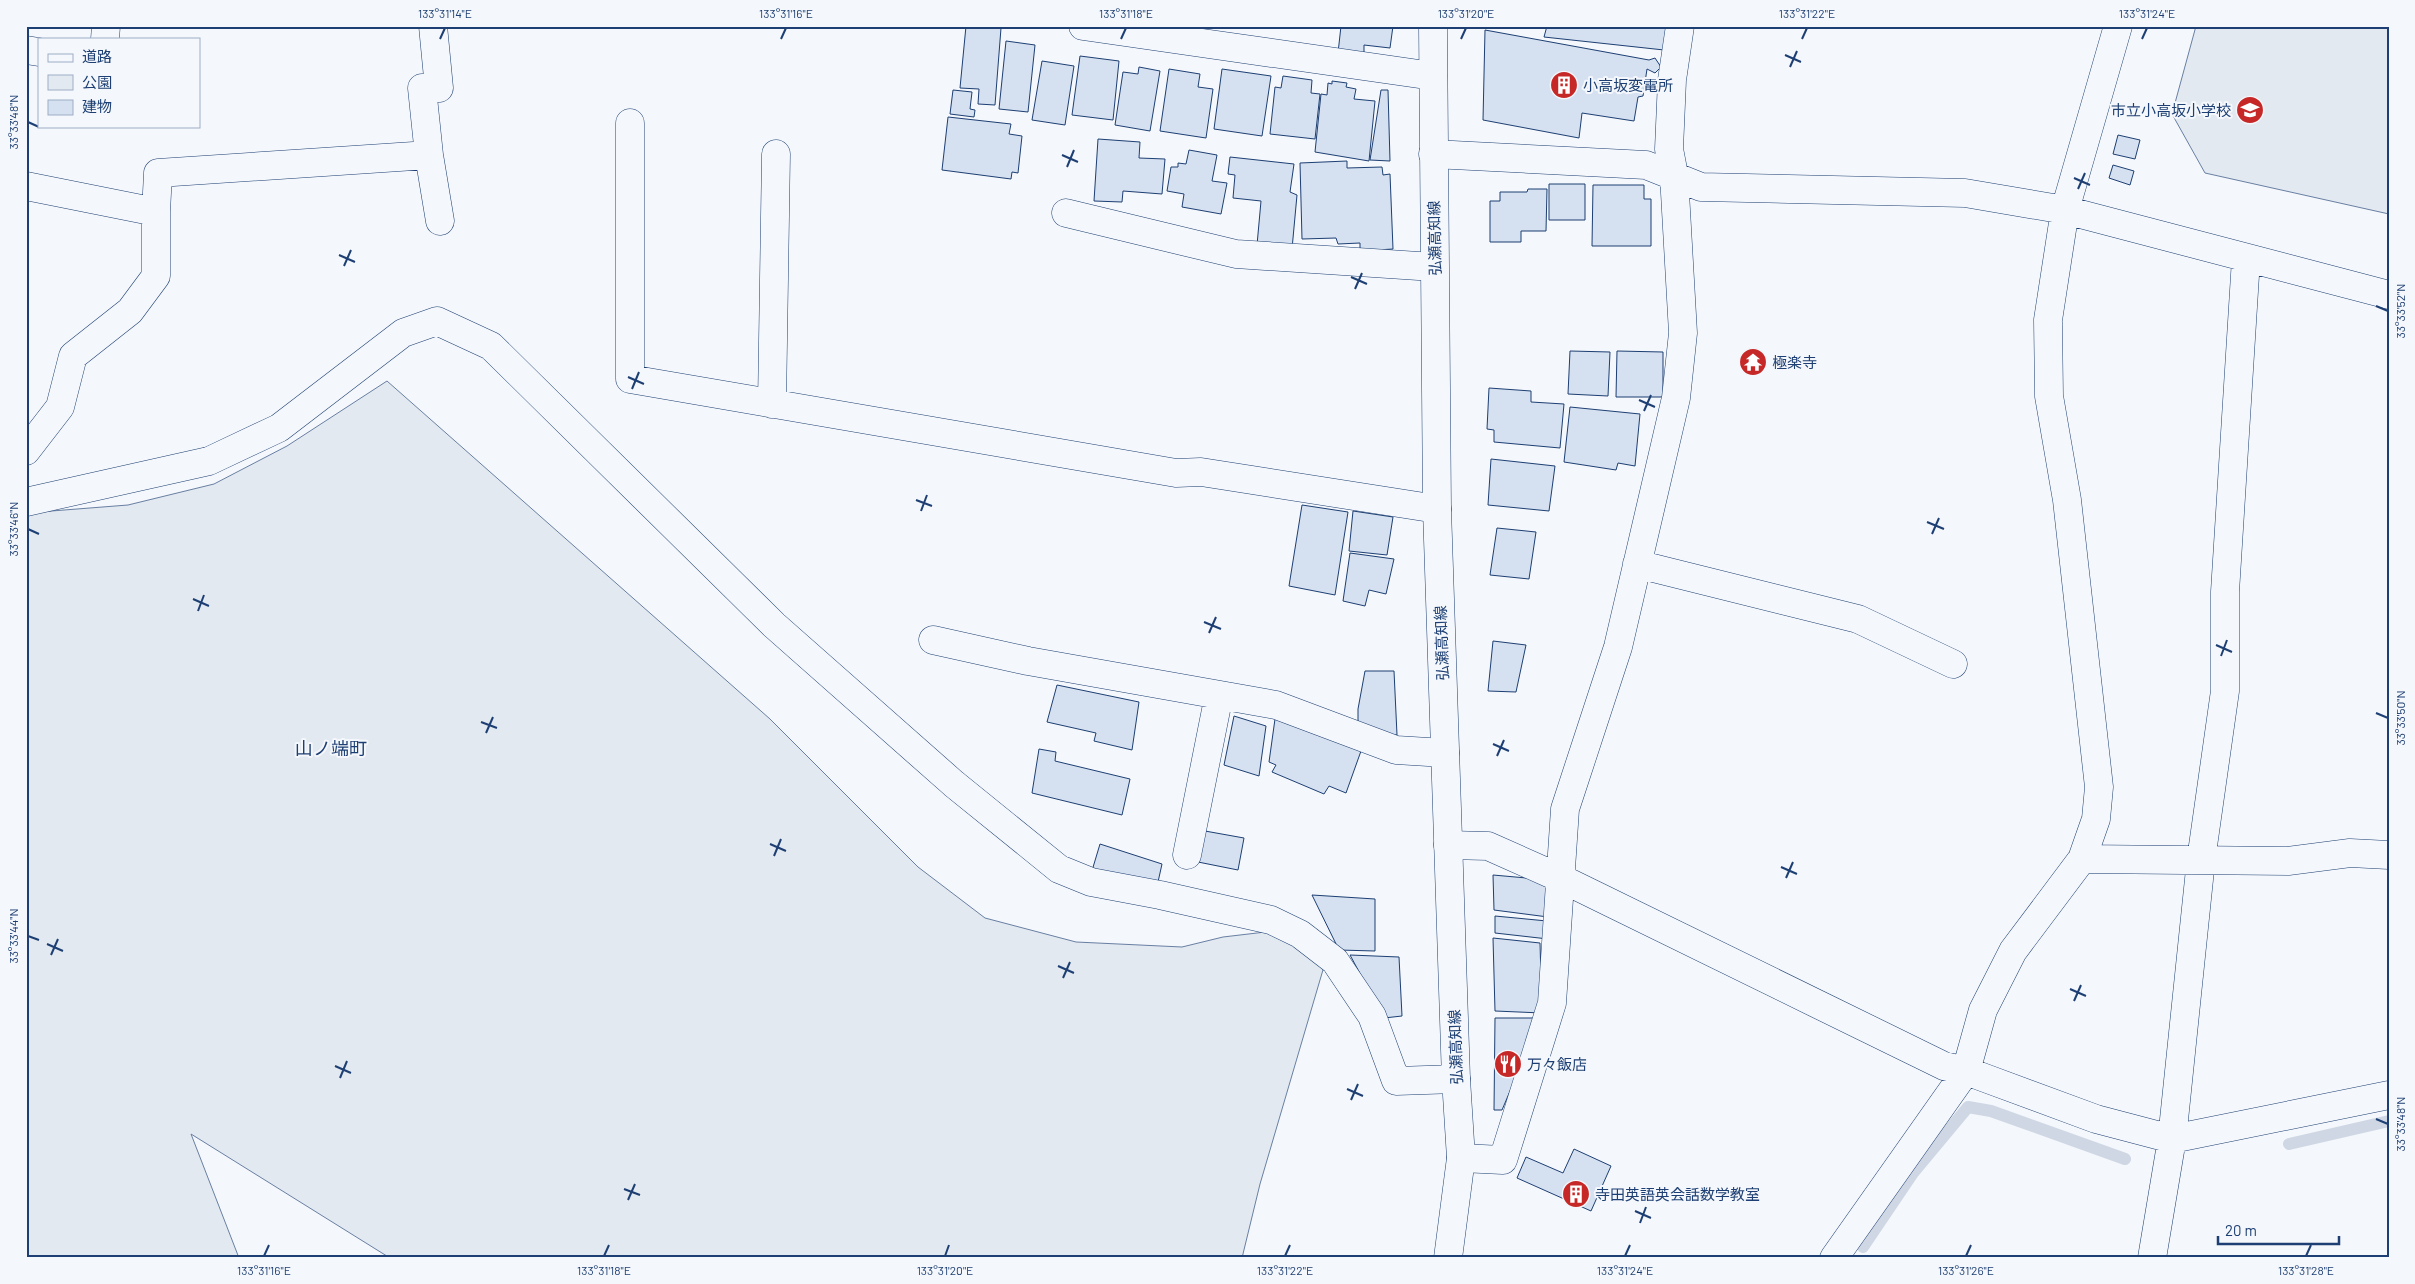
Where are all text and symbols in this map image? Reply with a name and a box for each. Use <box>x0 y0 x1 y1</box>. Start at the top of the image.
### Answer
text: 133°31'14"E <box>418 6 472 20</box>
text: 133°31'16"E <box>759 6 813 20</box>
text: 133°31'18"E <box>1099 6 1153 20</box>
text: 133°31'20"E <box>1438 6 1494 20</box>
text: 133°31'22"E <box>1779 6 1835 20</box>
text: 133°31'24"E <box>2119 6 2175 20</box>
legend <box>38 38 200 128</box>
text: 道路 <box>82 47 112 65</box>
building icon: 小高坂変電所 <box>1549 70 1579 100</box>
text: 公園 <box>82 73 112 91</box>
place label: 小高坂変電所 <box>1583 76 1673 94</box>
text: 33°33'48"N <box>6 95 20 149</box>
school or university icon: 市立小高坂小学校 <box>2235 95 2265 125</box>
text: 建物 <box>82 97 112 115</box>
place label: 市立小高坂小学校 <box>2111 101 2231 119</box>
street label: 弘瀬高知線 <box>1424 200 1444 276</box>
text: 33°33'52"N <box>2393 284 2407 338</box>
temple icon: 極楽寺 <box>1738 347 1768 377</box>
place label: 極楽寺 <box>1772 353 1817 371</box>
text: 33°33'46"N <box>6 502 20 556</box>
street label: 弘瀬高知線 <box>1431 605 1451 681</box>
text: 33°33'50"N <box>2393 690 2407 746</box>
district label: 山ノ端町 <box>295 737 367 759</box>
text: 33°33'44"N <box>6 908 20 964</box>
street label: 弘瀬高知線 <box>1445 1009 1465 1085</box>
restaurant icon: 万々飯店 <box>1493 1049 1523 1079</box>
place label: 万々飯店 <box>1527 1055 1587 1073</box>
text: 33°33'48"N <box>2393 1097 2407 1151</box>
building icon: 寺田英語英会話数学教室 <box>1561 1179 1591 1209</box>
place label: 寺田英語英会話数学教室 <box>1595 1185 1760 1203</box>
scale bar <box>2218 1214 2339 1246</box>
text: 20 m <box>2225 1221 2257 1239</box>
text: 133°31'16"E <box>237 1263 291 1277</box>
text: 133°31'18"E <box>577 1263 631 1277</box>
text: 133°31'20"E <box>917 1263 973 1277</box>
text: 133°31'22"E <box>1257 1263 1313 1277</box>
text: 133°31'24"E <box>1597 1263 1653 1277</box>
text: 133°31'26"E <box>1938 1263 1994 1277</box>
text: 133°31'28"E <box>2278 1263 2334 1277</box>

